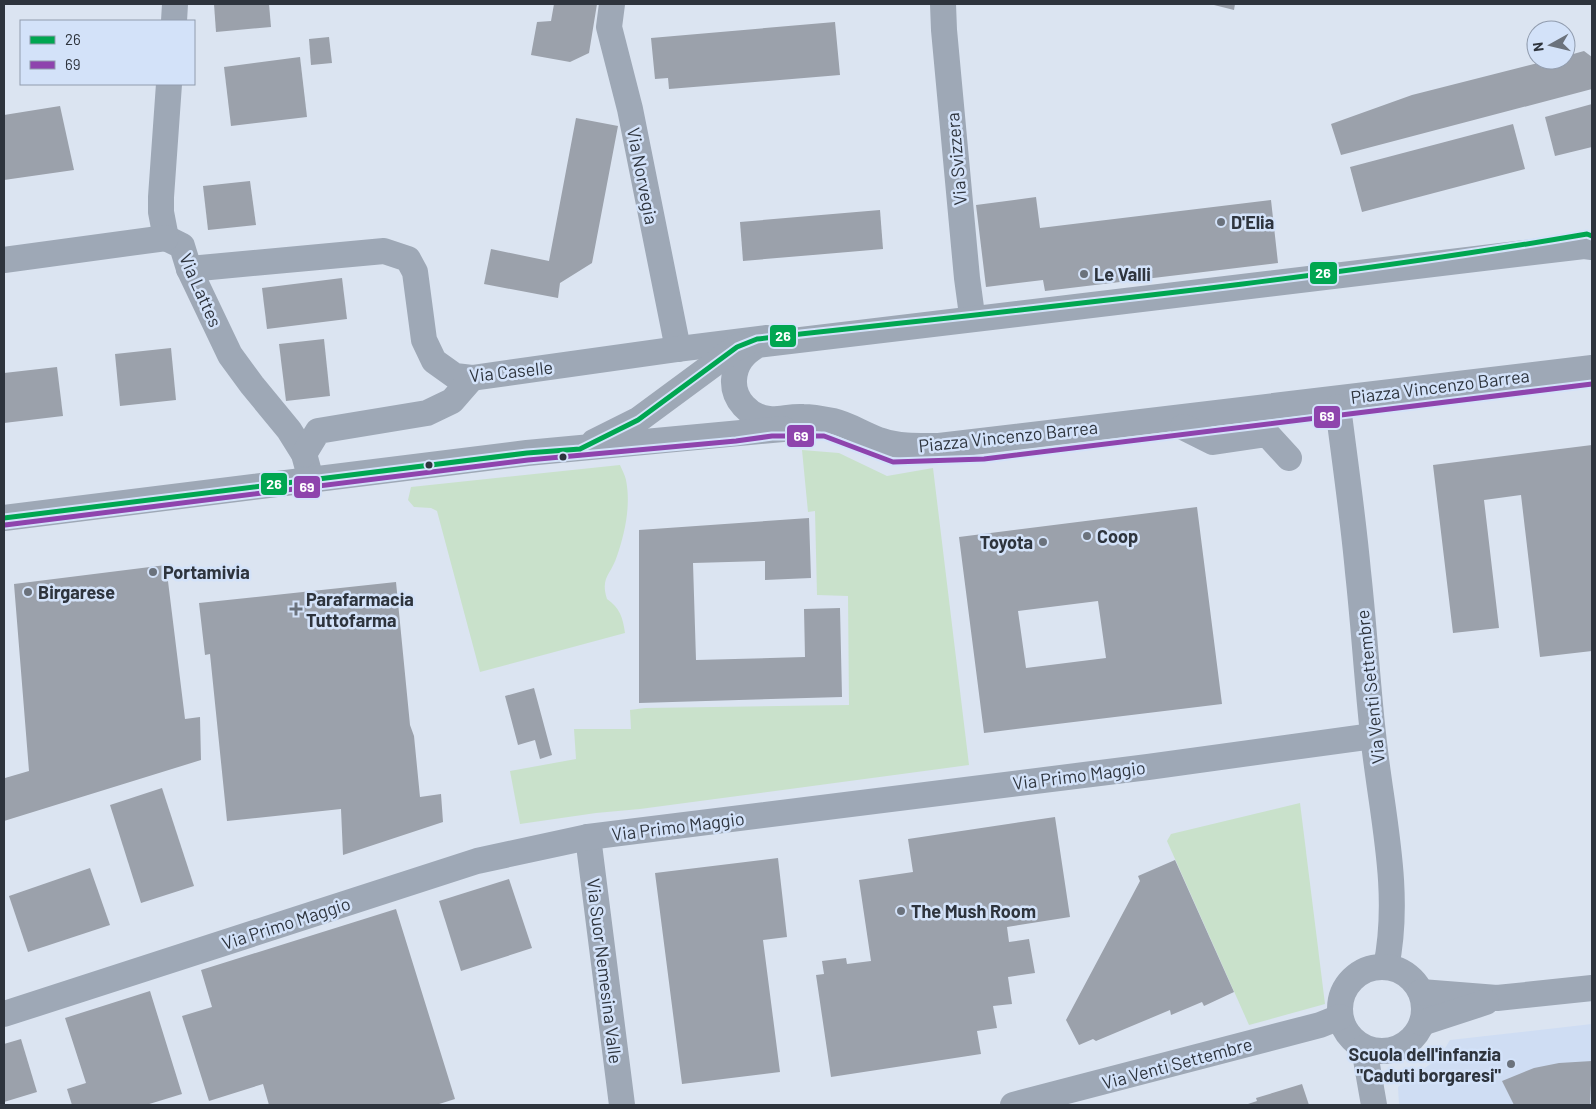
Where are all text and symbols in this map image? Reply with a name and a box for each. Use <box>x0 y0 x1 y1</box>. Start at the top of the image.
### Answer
legend <box>20 20 195 85</box>
north arrow <box>1526 20 1576 70</box>
text: 26 <box>65 30 81 48</box>
text: N <box>1529 41 1547 53</box>
text: 69 <box>65 55 81 73</box>
street label: Via Svizzera <box>941 112 971 206</box>
street label: Via Norvegia <box>623 126 663 226</box>
place label: D'Elia <box>1231 211 1274 233</box>
marker: D'Elia <box>1215 216 1227 228</box>
street label: Via Lattes <box>175 250 227 330</box>
line badge: 26 <box>1309 261 1338 285</box>
place label: Le Valli <box>1094 263 1151 285</box>
text: 26 <box>1315 264 1331 281</box>
marker: Le Valli <box>1078 268 1090 280</box>
line badge: 26 <box>769 324 797 348</box>
text: 26 <box>775 327 791 344</box>
street label: Via Caselle <box>468 356 554 386</box>
street label: Piazza Vincenzo Barrea <box>1349 364 1531 408</box>
line badge: 69 <box>1313 405 1341 429</box>
text: 69 <box>1320 407 1334 424</box>
street label: Piazza Vincenzo Barrea <box>917 416 1099 456</box>
line badge: 69 <box>786 424 815 448</box>
text: 69 <box>794 427 808 444</box>
unlabelled marker <box>558 452 568 462</box>
unlabelled marker <box>424 460 434 470</box>
line badge: 26 <box>260 472 288 496</box>
text: 26 <box>266 475 282 492</box>
line badge: 69 <box>293 475 321 499</box>
text: 69 <box>300 478 314 495</box>
place label: Coop <box>1097 525 1138 547</box>
marker: Coop <box>1081 530 1093 542</box>
place label: Toyota <box>980 531 1033 553</box>
marker: Toyota <box>1037 536 1049 548</box>
place label: Portamivia <box>163 561 250 583</box>
marker: Portamivia <box>147 566 159 578</box>
place label: Birgarese <box>38 581 115 603</box>
marker: Birgarese <box>22 586 34 598</box>
place label: Parafarmacia Tuttofarma <box>306 588 414 631</box>
marker: Parafarmacia Tuttofarma <box>290 603 302 615</box>
street label: Via Venti Settembre <box>1351 609 1389 765</box>
street label: Via Primo Maggio <box>1011 756 1147 794</box>
street label: Via Primo Maggio <box>610 807 746 845</box>
street label: Via Suor Nemesina Valle <box>583 877 627 1065</box>
street label: Via Primo Maggio <box>219 892 353 954</box>
place label: The Mush Room <box>911 900 1036 922</box>
marker: The Mush Room <box>895 905 907 917</box>
street label: Via Venti Settembre <box>1099 1032 1255 1094</box>
place label: Scuola dell'infanzia "Caduti borgaresi" <box>1348 1043 1502 1086</box>
marker: Scuola dell'infanzia "Caduti borgaresi" <box>1505 1058 1517 1070</box>

